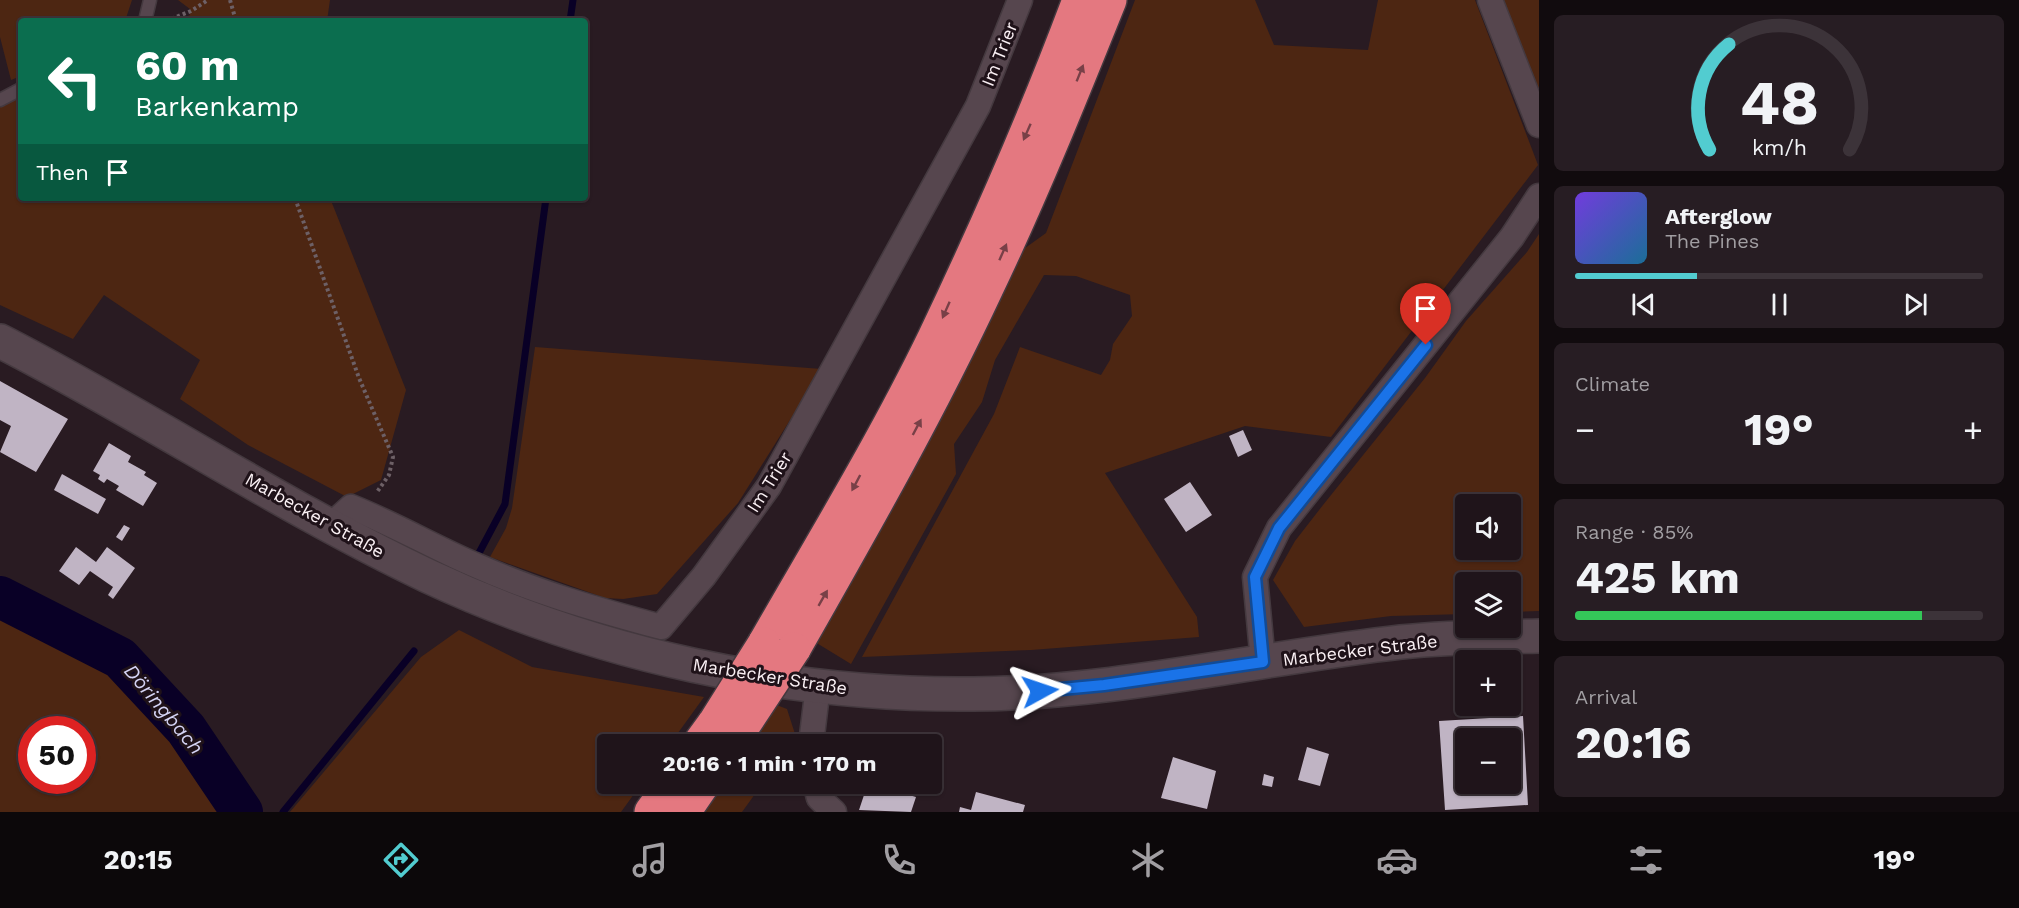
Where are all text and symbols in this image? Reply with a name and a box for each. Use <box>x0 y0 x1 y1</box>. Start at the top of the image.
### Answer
street label: Im Trier <box>977 19 1021 89</box>
text: 60 m <box>135 41 239 90</box>
icon: left <box>36 42 114 120</box>
one-way arrow <box>1076 64 1086 82</box>
text: 48 <box>1739 66 1819 139</box>
text: Barkenkamp <box>135 91 299 123</box>
one-way arrow <box>1022 124 1032 142</box>
text: km/h <box>1751 135 1807 160</box>
icon: arrive <box>101 156 134 189</box>
text: Then <box>36 160 89 185</box>
text: Afterglow <box>1665 204 1772 229</box>
text: The Pines <box>1665 229 1759 253</box>
one-way arrow <box>999 244 1008 261</box>
pin <box>1400 283 1451 345</box>
icon: previous <box>1627 288 1660 321</box>
icon: pause <box>1763 288 1796 321</box>
icon: next <box>1899 288 1932 321</box>
icon: arrive <box>1409 292 1442 325</box>
one-way arrow <box>941 301 951 319</box>
text: Climate <box>1575 372 1650 396</box>
text: 19° <box>1744 403 1814 456</box>
text: − <box>1575 410 1595 449</box>
text: + <box>1963 410 1983 449</box>
one-way arrow <box>912 418 922 435</box>
street label: Im Trier <box>742 448 796 516</box>
street label: Marbecker Straße <box>242 468 388 562</box>
one-way arrow <box>851 474 861 491</box>
map controls <box>1455 494 1521 794</box>
button: sound <box>1455 494 1521 560</box>
text: Range · 85% <box>1575 520 1693 544</box>
text: 425 km <box>1575 551 1740 604</box>
button: layers <box>1455 572 1521 638</box>
one-way arrow <box>818 589 828 606</box>
street label: Marbecker Straße <box>1281 630 1439 670</box>
button: + <box>1455 650 1521 716</box>
street label: Marbecker Straße <box>691 653 849 699</box>
water label: Döringbach <box>119 659 209 759</box>
position arrow <box>1008 659 1072 723</box>
text: Arrival <box>1575 685 1637 709</box>
speed limit sign: 50 <box>18 716 96 794</box>
text: 20:16 <box>1575 716 1692 769</box>
button: − <box>1455 728 1521 794</box>
text: 20:16 · 1 min · 170 m <box>663 751 876 776</box>
icon: directions <box>380 839 422 881</box>
icon: music <box>629 839 671 881</box>
icon: phone <box>878 839 920 881</box>
icon: climate <box>1127 839 1169 881</box>
icon: car <box>1376 839 1418 881</box>
icon: filters <box>1625 839 1667 881</box>
text: 20:15 <box>104 844 173 876</box>
text: 19° <box>1874 844 1915 876</box>

